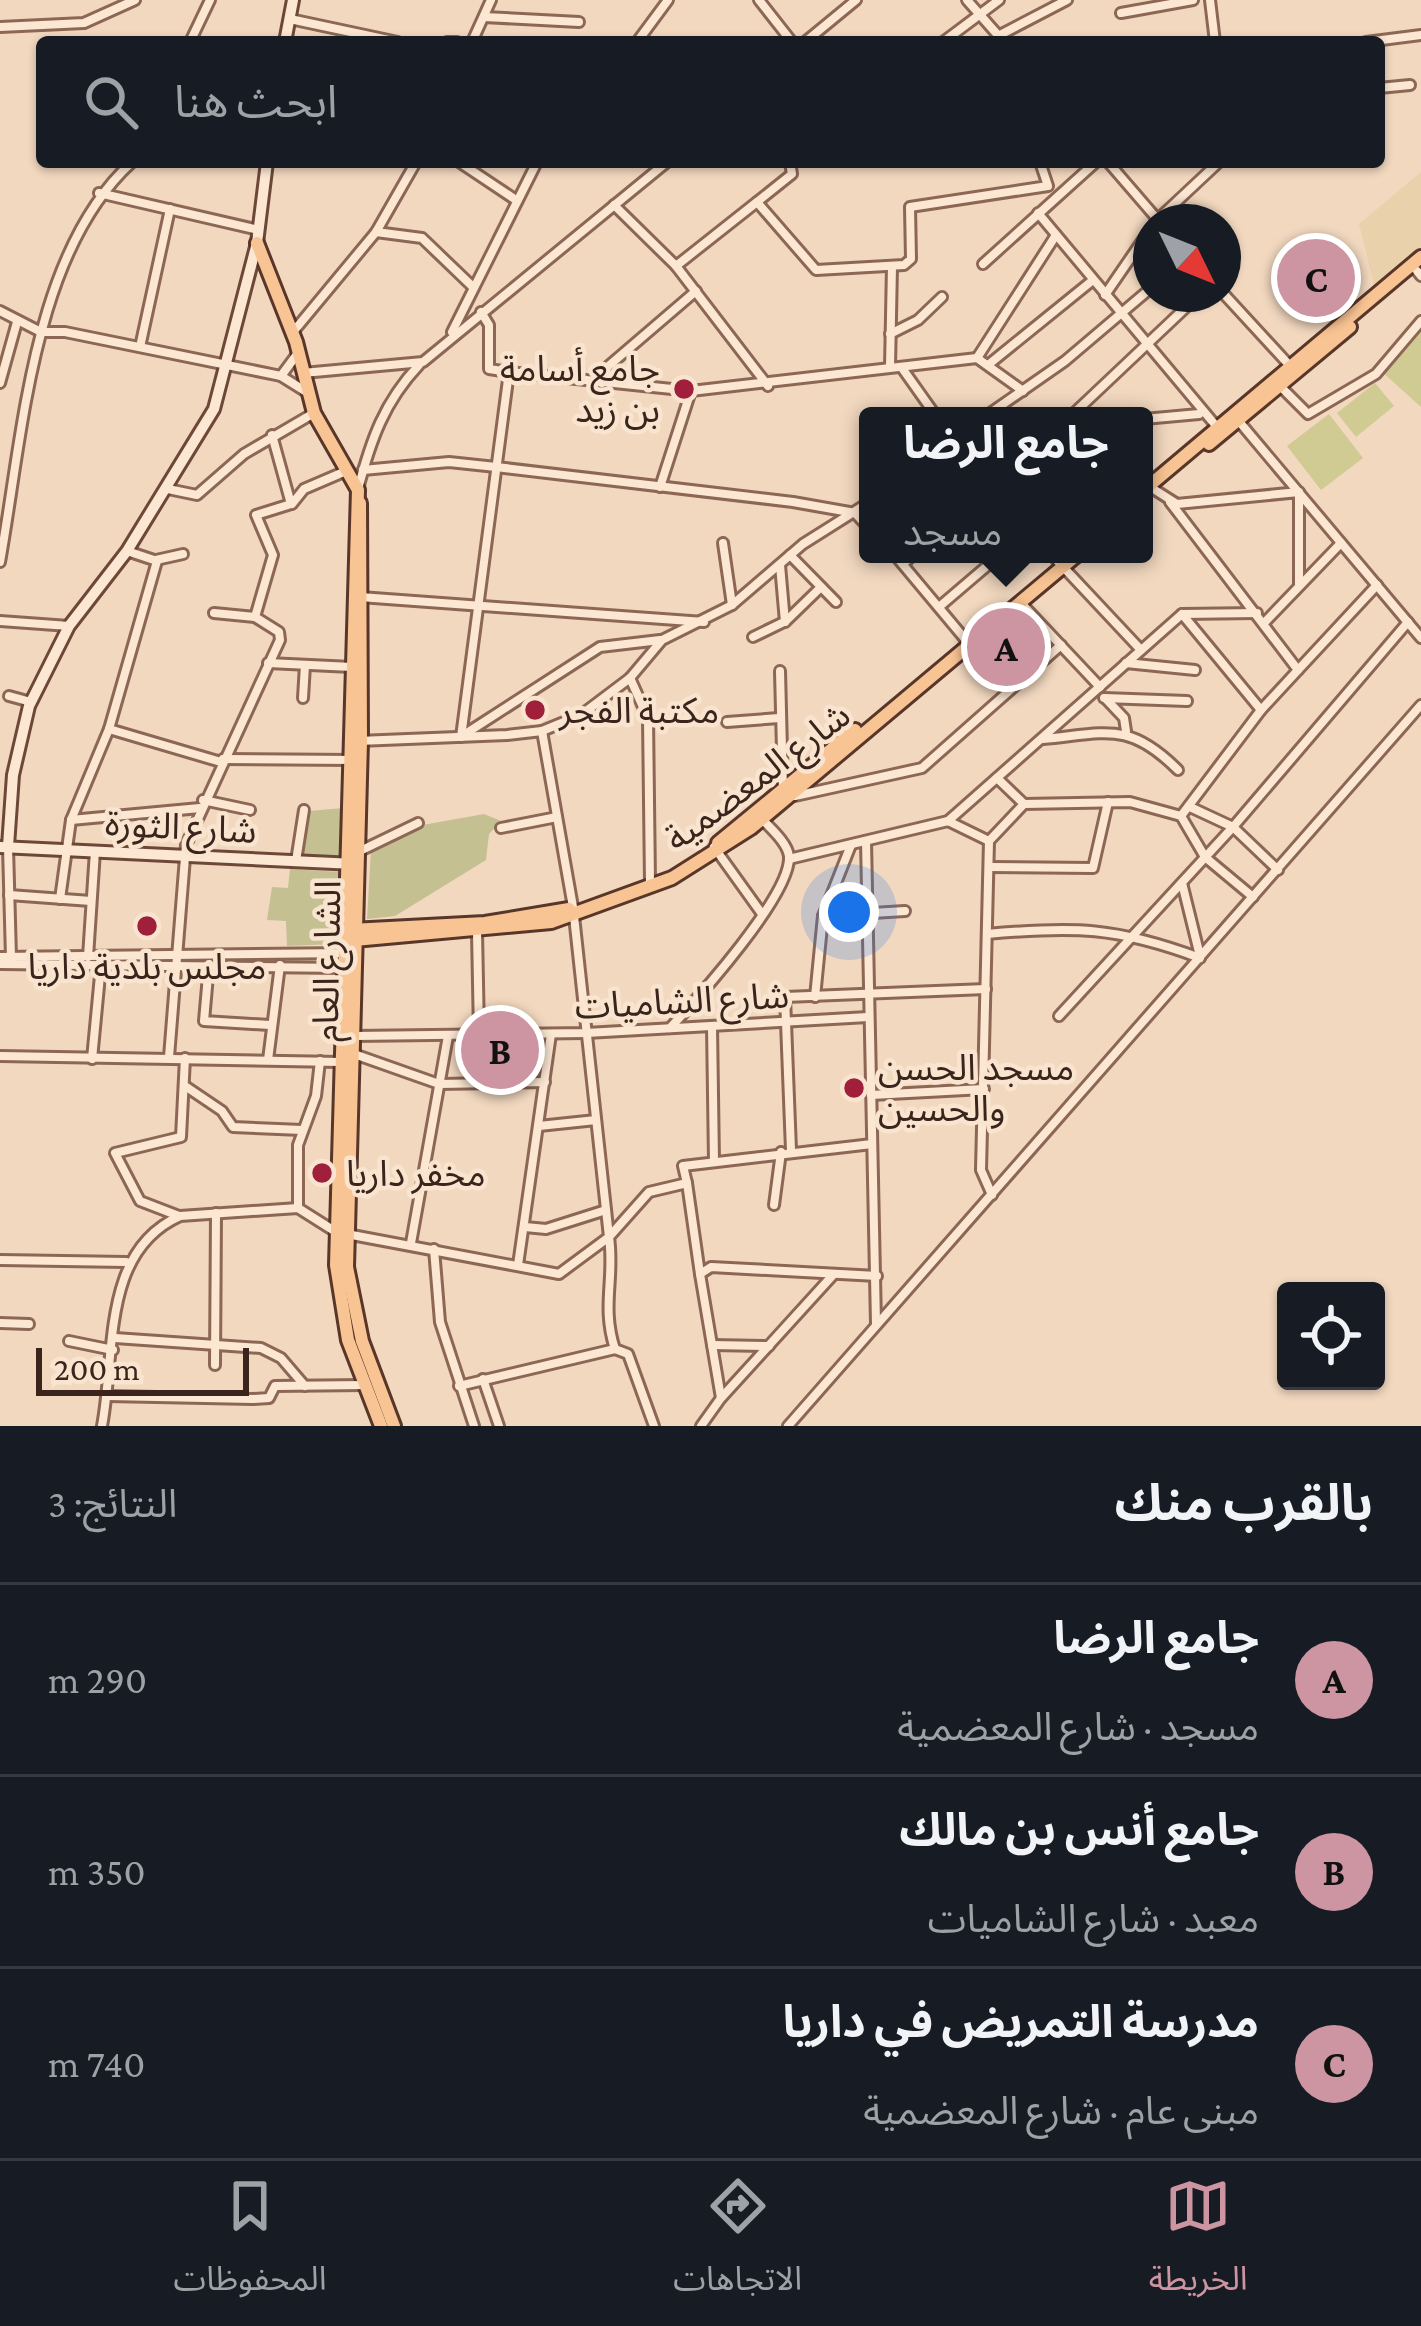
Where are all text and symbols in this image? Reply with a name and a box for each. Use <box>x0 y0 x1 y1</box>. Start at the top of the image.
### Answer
search box <box>36 36 1385 168</box>
icon: search <box>78 69 144 135</box>
text: ابحث هنا <box>174 77 337 127</box>
north arrow <box>1133 204 1241 312</box>
pin: C <box>1277 233 1355 323</box>
place label: جامع أسامة بن زيد <box>500 347 660 431</box>
marker: جامع أسامة بن زيد <box>671 376 697 402</box>
popup <box>859 407 1153 563</box>
text: جامع الرضا <box>903 418 1109 468</box>
text: مسجد <box>903 510 1002 553</box>
pin: A <box>967 602 1045 692</box>
place label: مكتبة الفجر <box>558 691 719 732</box>
street label: شارع المعضمية <box>658 695 861 864</box>
marker: مكتبة الفجر <box>522 697 548 723</box>
street label: شارع الثورة <box>104 803 258 857</box>
street label: الشارع العام <box>306 880 355 1042</box>
your location <box>819 882 879 942</box>
marker: مجلس بلدية داريا <box>134 913 160 939</box>
place label: مجلس بلدية داريا <box>28 947 266 988</box>
street label: شارع الشاميات <box>574 975 791 1033</box>
pin: B <box>461 1005 539 1095</box>
place label: مسجد الحسن والحسين <box>878 1048 1074 1129</box>
marker: مسجد الحسن والحسين <box>841 1075 867 1101</box>
place label: مخفر داريا <box>346 1154 486 1195</box>
marker: مخفر داريا <box>309 1160 335 1186</box>
map controls <box>1277 1282 1385 1390</box>
button: locate <box>1277 1282 1385 1390</box>
scale bar <box>36 1342 249 1395</box>
text: 200 m <box>54 1350 140 1387</box>
text: بالقرب منك <box>1115 1474 1373 1531</box>
text: النتائج: 3 <box>48 1482 177 1525</box>
text: جامع الرضا <box>1053 1613 1259 1663</box>
text: 290 m <box>48 1658 147 1701</box>
text: A <box>1322 1658 1346 1701</box>
text: مسجد · شارع المعضمية <box>897 1705 1259 1748</box>
text: جامع أنس بن مالك <box>899 1805 1259 1855</box>
text: 350 m <box>48 1850 146 1893</box>
text: B <box>1323 1850 1345 1893</box>
text: معبد · شارع الشاميات <box>928 1897 1259 1940</box>
text: مدرسة التمريض في داريا <box>782 1997 1259 2047</box>
text: 740 m <box>48 2042 145 2085</box>
text: C <box>1322 2042 1346 2085</box>
text: مبنى عام · شارع المعضمية <box>863 2089 1259 2132</box>
tab: المحفوظات <box>173 2173 327 2314</box>
tab: الاتجاهات <box>673 2173 802 2314</box>
tab: الخريطة <box>1149 2173 1248 2314</box>

